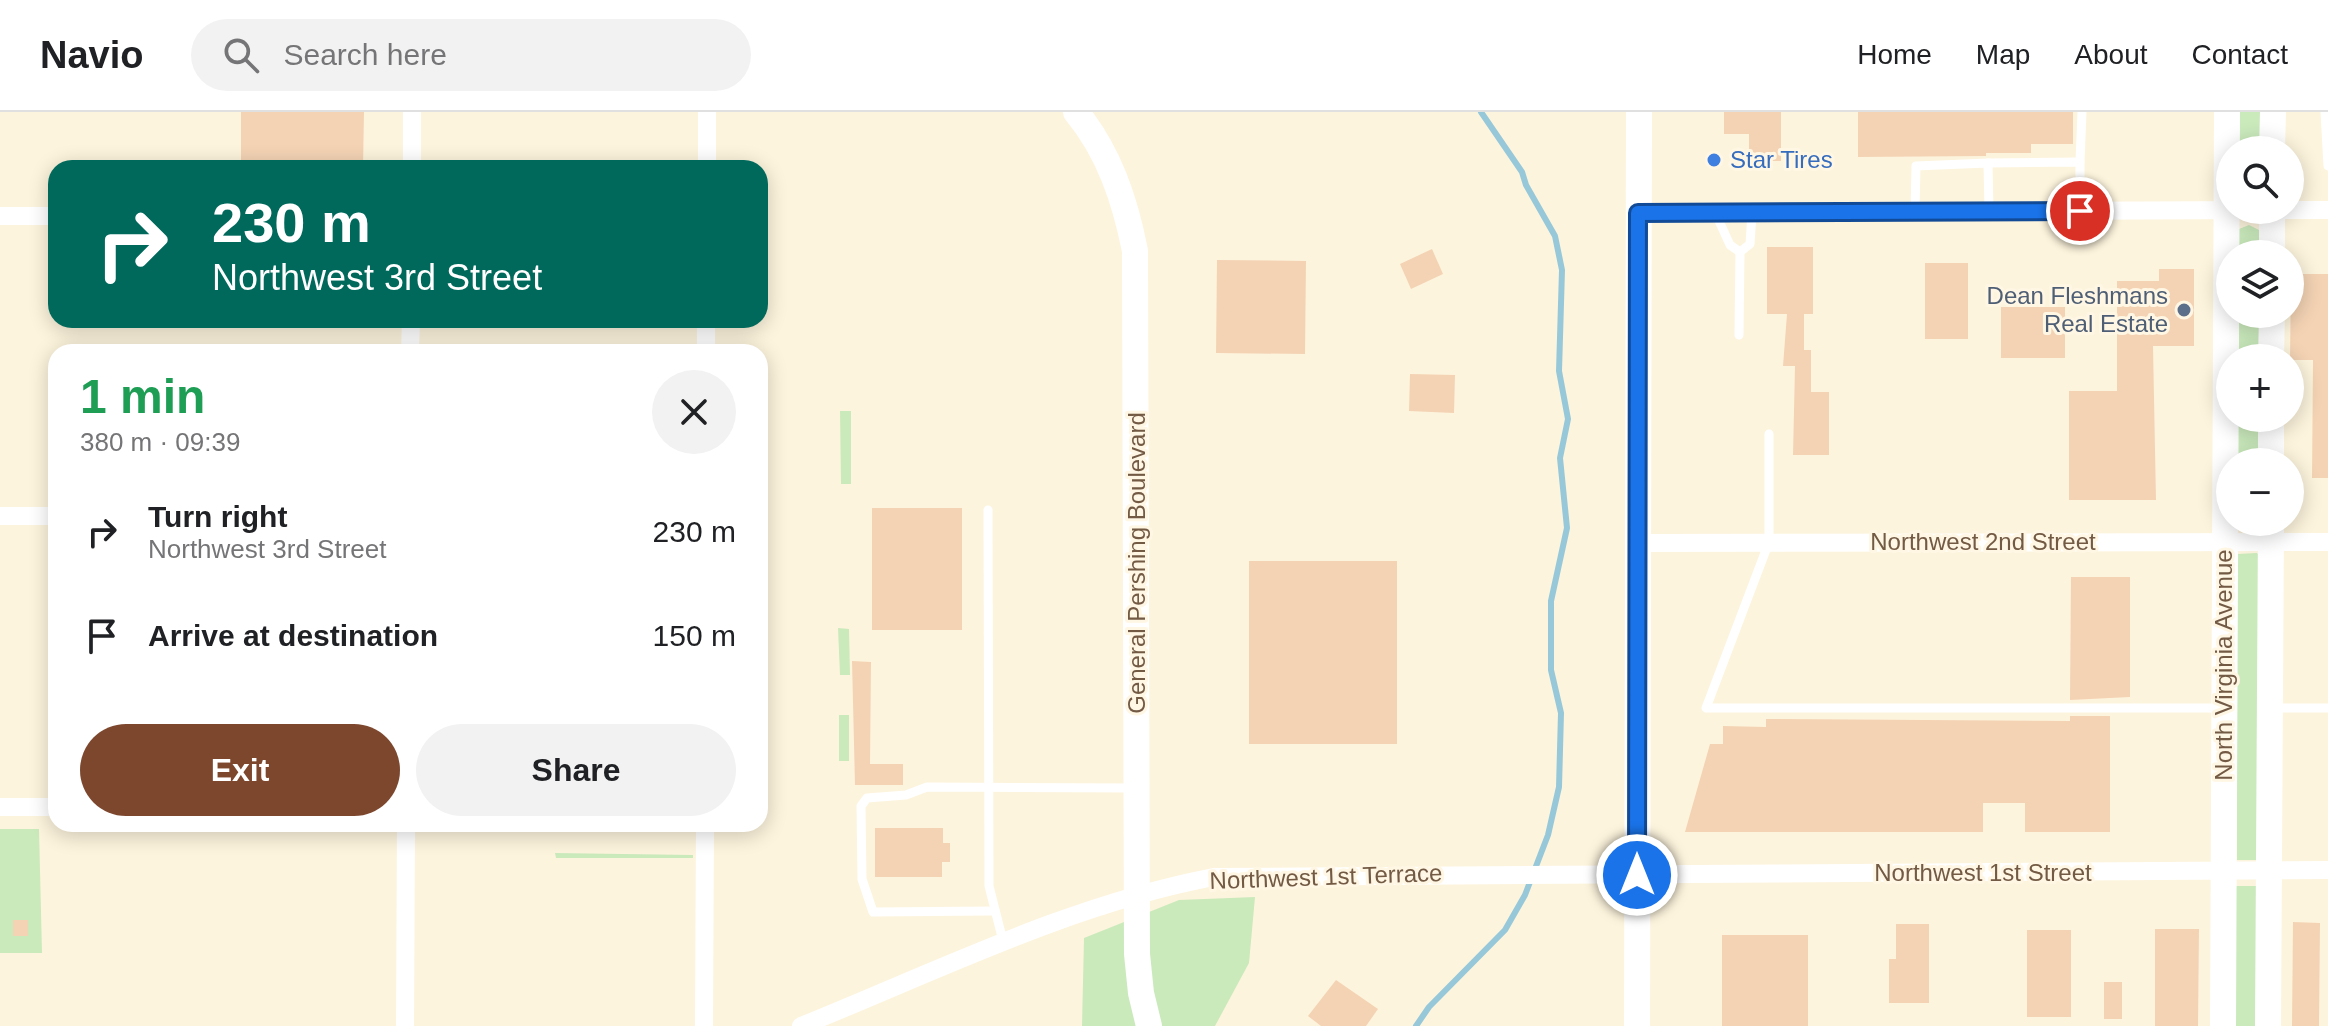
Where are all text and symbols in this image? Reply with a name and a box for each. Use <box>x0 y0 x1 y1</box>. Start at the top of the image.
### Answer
search box <box>191 19 751 91</box>
icon: search <box>219 33 263 77</box>
text: Navio <box>40 34 143 76</box>
text: Search here <box>283 38 447 71</box>
text: Home <box>1857 39 1932 70</box>
text: Map <box>1976 39 2030 70</box>
text: About <box>2074 39 2148 70</box>
text: Contact <box>2192 39 2288 70</box>
map controls <box>2216 136 2304 536</box>
button: search <box>2216 136 2304 224</box>
place label: Star Tires <box>1730 146 1833 173</box>
marker: Star Tires <box>1705 151 1723 169</box>
pin <box>2046 177 2114 245</box>
icon: arrive <box>2058 189 2102 233</box>
text: 230 m <box>212 191 371 254</box>
icon: right <box>80 192 184 296</box>
button: layers <box>2216 240 2304 328</box>
text: Northwest 3rd Street <box>212 257 542 298</box>
place label: Dean Fleshmans Real Estate <box>1987 282 2168 337</box>
marker: Dean Fleshmans Real Estate <box>2175 301 2193 319</box>
button: + <box>2216 344 2304 432</box>
text: 1 min <box>80 370 205 423</box>
button: close <box>652 370 736 454</box>
street label: General Pershing Boulevard <box>1123 412 1150 714</box>
text: 380 m · 09:39 <box>80 427 240 457</box>
button: − <box>2216 448 2304 536</box>
text: Turn right <box>148 500 287 533</box>
icon: right <box>80 510 124 554</box>
text: 230 m <box>653 515 736 548</box>
street label: Northwest 2nd Street <box>1870 528 2096 555</box>
text: Northwest 3rd Street <box>148 534 386 564</box>
street label: North Virginia Avenue <box>2210 549 2237 781</box>
icon: arrive <box>80 614 124 658</box>
text: Arrive at destination <box>148 619 438 652</box>
text: 150 m <box>653 619 736 652</box>
button: Exit <box>80 724 400 816</box>
button: Share <box>416 724 736 816</box>
position arrow <box>1595 833 1679 917</box>
street label: Northwest 1st Terrace <box>1209 859 1443 894</box>
street label: Northwest 1st Street <box>1874 859 2092 886</box>

